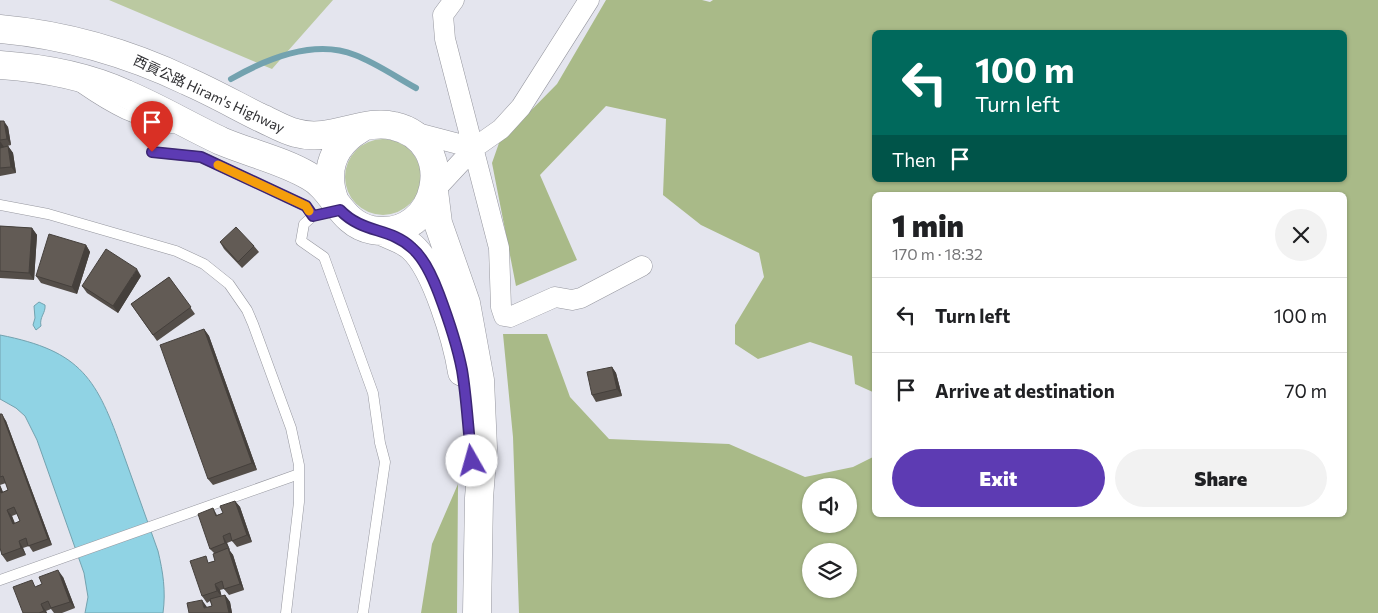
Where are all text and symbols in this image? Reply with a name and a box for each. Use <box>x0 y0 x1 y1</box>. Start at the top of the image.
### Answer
text: 100 m <box>975 47 1075 90</box>
icon: left <box>892 50 957 115</box>
street label: 西貢公路 Hiram's Highway <box>131 51 287 136</box>
text: Turn left <box>975 90 1060 117</box>
pin <box>131 101 173 152</box>
icon: arrive <box>138 108 166 136</box>
icon: arrive <box>946 145 974 173</box>
text: Then <box>892 148 936 171</box>
text: 1 min <box>892 206 964 243</box>
button: close <box>1275 209 1327 261</box>
text: 170 m · 18:32 <box>892 244 983 263</box>
icon: left <box>892 301 920 329</box>
text: Turn left <box>935 304 1010 327</box>
text: 100 m <box>1274 304 1327 327</box>
icon: arrive <box>892 376 920 404</box>
text: Arrive at destination <box>935 379 1115 402</box>
text: 70 m <box>1284 379 1327 402</box>
position arrow <box>445 434 497 486</box>
button: Exit <box>892 449 1105 507</box>
button: Share <box>1115 449 1327 507</box>
map controls <box>802 478 857 598</box>
button: sound <box>802 478 857 533</box>
button: layers <box>802 543 857 598</box>

